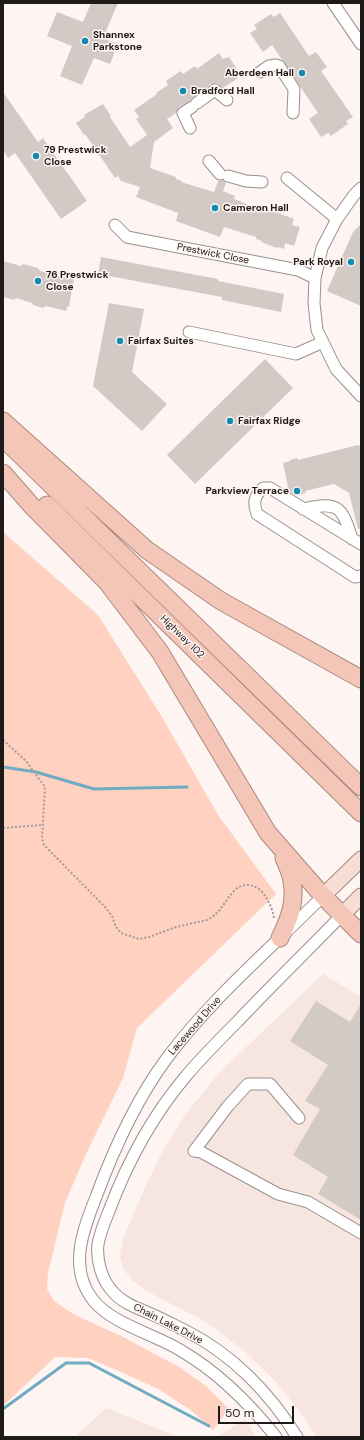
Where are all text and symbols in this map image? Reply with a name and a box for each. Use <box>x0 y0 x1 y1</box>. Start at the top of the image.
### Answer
place label: Shannex Parkstone <box>93 29 142 52</box>
marker: Shannex Parkstone <box>80 36 90 46</box>
place label: Aberdeen Hall <box>225 67 294 79</box>
marker: Aberdeen Hall <box>297 68 307 78</box>
place label: Bradford Hall <box>191 85 255 97</box>
marker: Bradford Hall <box>178 86 188 96</box>
place label: 79 Prestwick Close <box>44 144 106 168</box>
marker: 79 Prestwick Close <box>31 151 41 161</box>
place label: Cameron Hall <box>223 202 289 214</box>
marker: Cameron Hall <box>210 203 220 213</box>
street label: Prestwick Close <box>176 241 250 267</box>
place label: Park Royal <box>293 256 343 268</box>
marker: Park Royal <box>346 257 356 267</box>
place label: 76 Prestwick Close <box>46 269 108 292</box>
marker: 76 Prestwick Close <box>33 276 43 286</box>
place label: Fairfax Suites <box>128 335 194 347</box>
marker: Fairfax Suites <box>115 336 125 346</box>
place label: Fairfax Ridge <box>238 415 301 427</box>
marker: Fairfax Ridge <box>225 416 235 426</box>
place label: Parkview Terrace <box>205 485 289 497</box>
marker: Parkview Terrace <box>292 486 302 496</box>
street label: Highway 102 <box>157 613 207 661</box>
street label: Lacewood Drive <box>166 994 224 1058</box>
street label: Chain Lake Drive <box>131 1301 205 1347</box>
scale bar <box>220 1398 296 1424</box>
text: 50 m <box>225 1405 254 1421</box>

